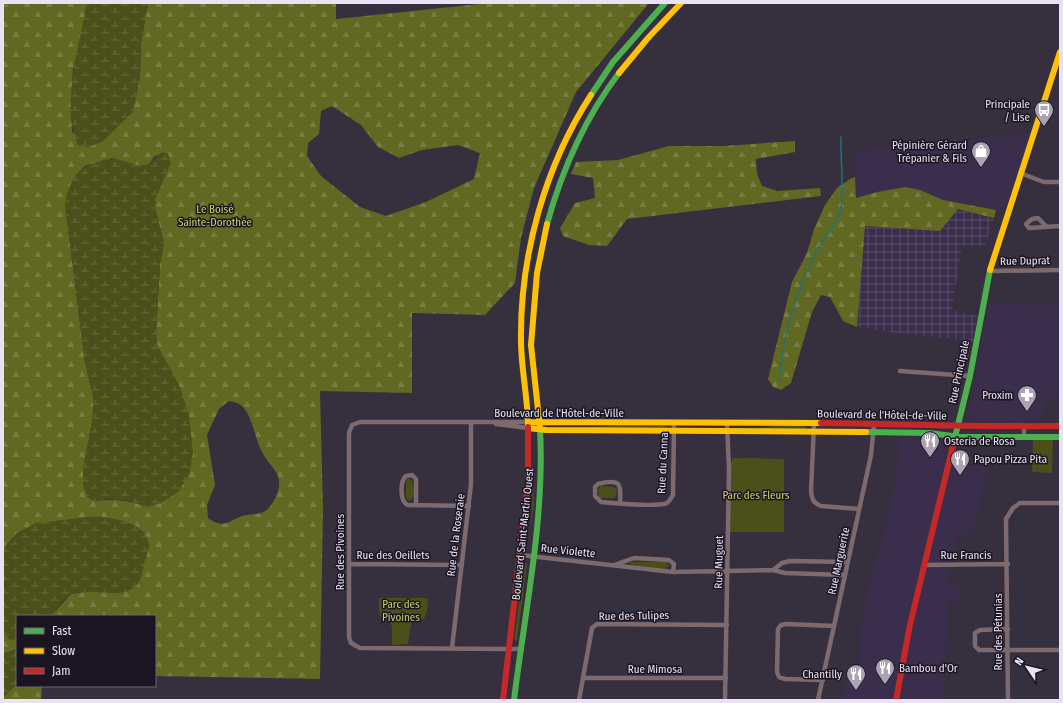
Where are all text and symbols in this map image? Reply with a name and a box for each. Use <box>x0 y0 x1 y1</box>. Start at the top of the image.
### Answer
place label: Principale / Lise <box>985 98 1030 124</box>
bus stop icon: Principale / Lise <box>1033 99 1055 127</box>
place label: Pépinière Gérard Trépanier & Fils <box>892 139 967 165</box>
shop icon: Pépinière Gérard Trépanier & Fils <box>970 140 992 168</box>
park label: Le Boisé Sainte-Dorothée <box>178 203 252 229</box>
street label: Rue Duprat <box>1000 254 1051 268</box>
street label: Rue Principale <box>946 339 972 405</box>
pharmacy icon: Proxim <box>1016 384 1038 412</box>
place label: Proxim <box>982 389 1013 402</box>
street label: Boulevard de l'Hôtel-de-Ville <box>494 407 624 420</box>
street label: Boulevard de l'Hôtel-de-Ville <box>817 407 947 423</box>
restaurant icon: Osteria de Rosa <box>919 430 941 458</box>
street label: Rue du Canna <box>655 432 671 494</box>
place label: Osteria de Rosa <box>944 435 1015 448</box>
restaurant icon: Papou Pizza Pita <box>949 448 971 476</box>
place label: Papou Pizza Pita <box>974 453 1047 466</box>
street label: Boulevard Saint-Martin Ouest <box>510 467 536 601</box>
park label: Parc des Fleurs <box>722 489 790 502</box>
street label: Rue de la Roseraie <box>444 493 468 577</box>
street label: Rue des Pivoines <box>334 514 347 590</box>
street label: Rue Marguerite <box>826 526 852 596</box>
street label: Rue Muguet <box>712 535 726 589</box>
street label: Rue Violette <box>540 542 596 560</box>
street label: Rue des Oeillets <box>357 549 430 562</box>
street label: Rue Francis <box>940 549 992 562</box>
street label: Rue des Pétunias <box>992 593 1005 671</box>
park label: Parc des Pivoines <box>382 598 420 624</box>
street label: Rue des Tulipes <box>599 609 670 623</box>
legend <box>16 615 156 687</box>
text: Fast <box>52 624 71 638</box>
text: Slow <box>52 644 75 658</box>
north arrow <box>1007 647 1047 687</box>
text: N <box>1012 655 1026 668</box>
restaurant icon: Bambou d'Or <box>874 657 896 685</box>
place label: Bambou d'Or <box>899 662 958 675</box>
street label: Rue Mimosa <box>628 663 682 676</box>
restaurant icon: Chantilly <box>845 663 867 691</box>
text: Jam <box>52 664 70 678</box>
place label: Chantilly <box>803 668 842 681</box>

